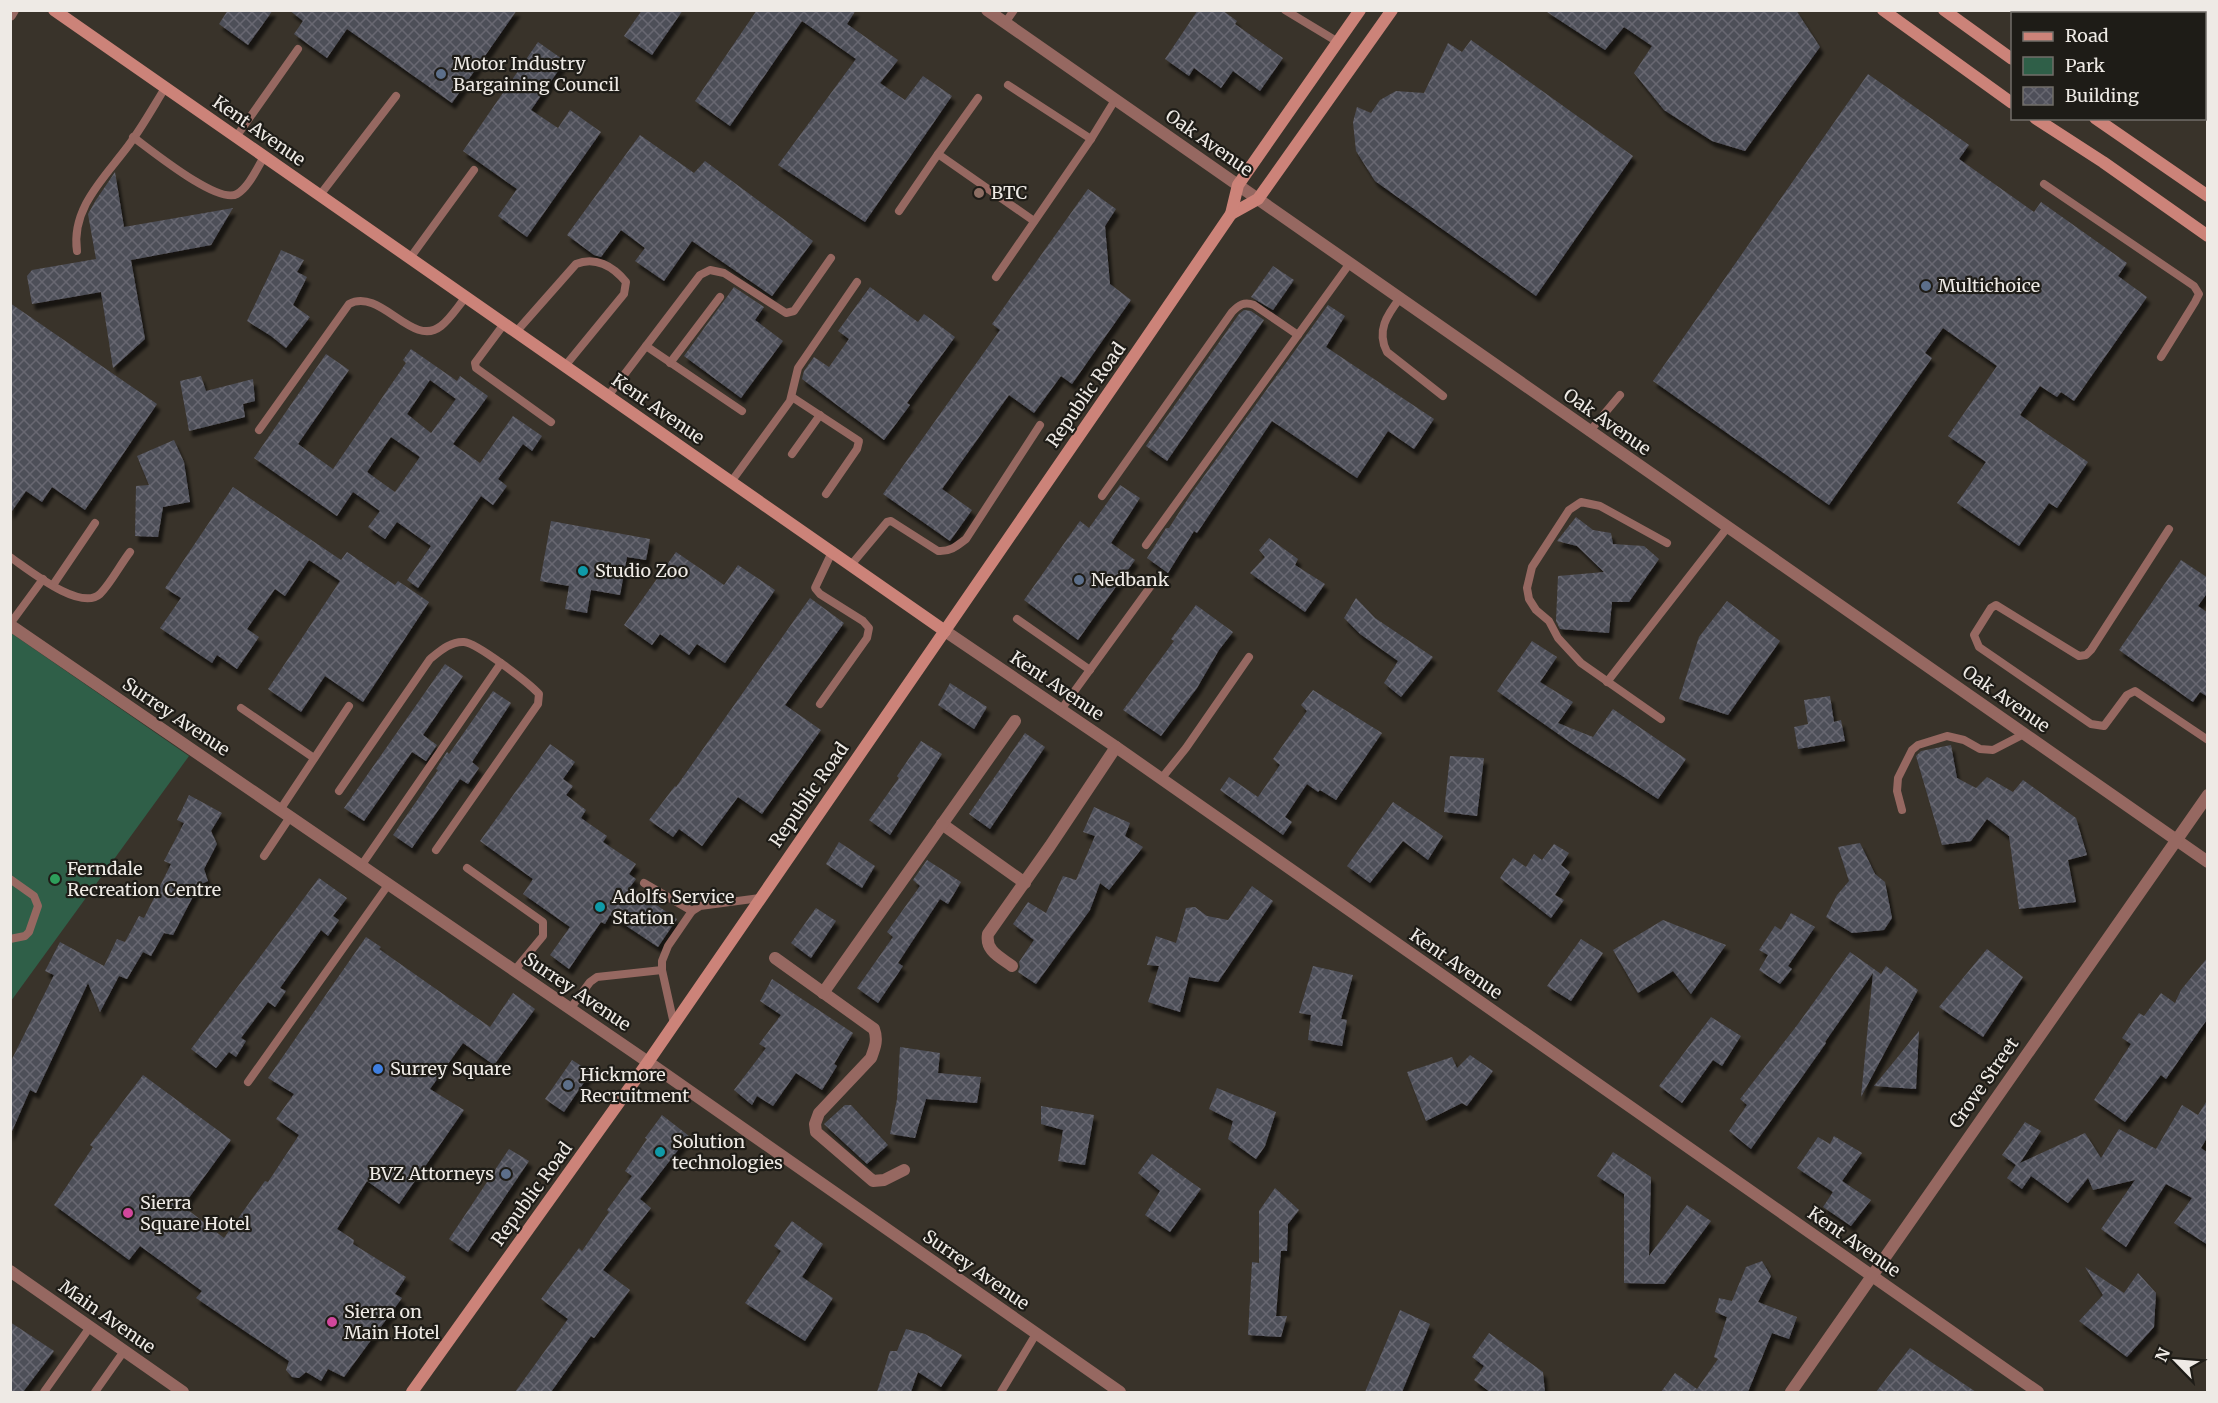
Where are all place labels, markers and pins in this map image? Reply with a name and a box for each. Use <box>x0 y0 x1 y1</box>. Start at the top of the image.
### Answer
place label: Motor Industry Bargaining Council <box>453 52 620 96</box>
marker: Motor Industry Bargaining Council <box>434 67 448 81</box>
place label: BTC <box>991 181 1028 204</box>
marker: BTC <box>972 186 986 200</box>
place label: Multichoice <box>1938 274 2040 297</box>
marker: Multichoice <box>1919 279 1933 293</box>
place label: Studio Zoo <box>595 559 688 582</box>
marker: Studio Zoo <box>576 564 590 578</box>
place label: Nedbank <box>1091 568 1170 591</box>
marker: Nedbank <box>1072 573 1086 587</box>
place label: Ferndale Recreation Centre <box>67 857 221 901</box>
marker: Ferndale Recreation Centre <box>48 872 62 886</box>
place label: Adolfs Service Station <box>611 885 734 929</box>
marker: Adolfs Service Station <box>593 900 607 914</box>
place label: Surrey Square <box>390 1057 511 1080</box>
marker: Surrey Square <box>371 1062 385 1076</box>
place label: Hickmore Recruitment <box>580 1063 689 1107</box>
marker: Hickmore Recruitment <box>561 1078 575 1092</box>
place label: Solution technologies <box>672 1130 783 1174</box>
marker: Solution technologies <box>653 1145 667 1159</box>
place label: BVZ Attorneys <box>369 1162 494 1185</box>
marker: BVZ Attorneys <box>499 1167 513 1181</box>
place label: Sierra Square Hotel <box>140 1191 251 1235</box>
marker: Sierra Square Hotel <box>121 1206 135 1220</box>
place label: Sierra on Main Hotel <box>344 1300 440 1344</box>
marker: Sierra on Main Hotel <box>325 1315 339 1329</box>

